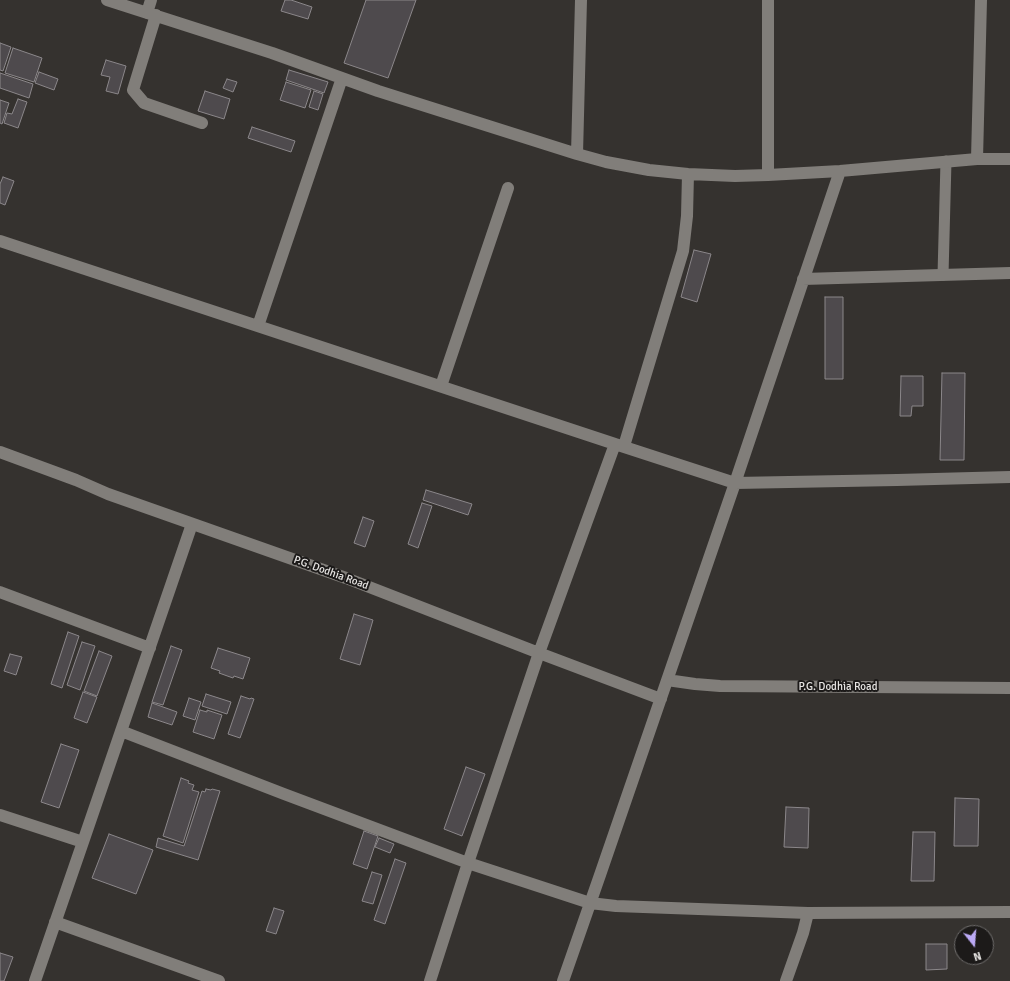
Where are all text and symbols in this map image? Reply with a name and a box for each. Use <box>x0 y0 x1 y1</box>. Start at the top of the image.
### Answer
street label: P.G. Dodhia Road <box>292 553 370 593</box>
street label: P.G. Dodhia Road <box>799 680 877 694</box>
north arrow <box>954 925 994 965</box>
text: N <box>972 949 983 963</box>

